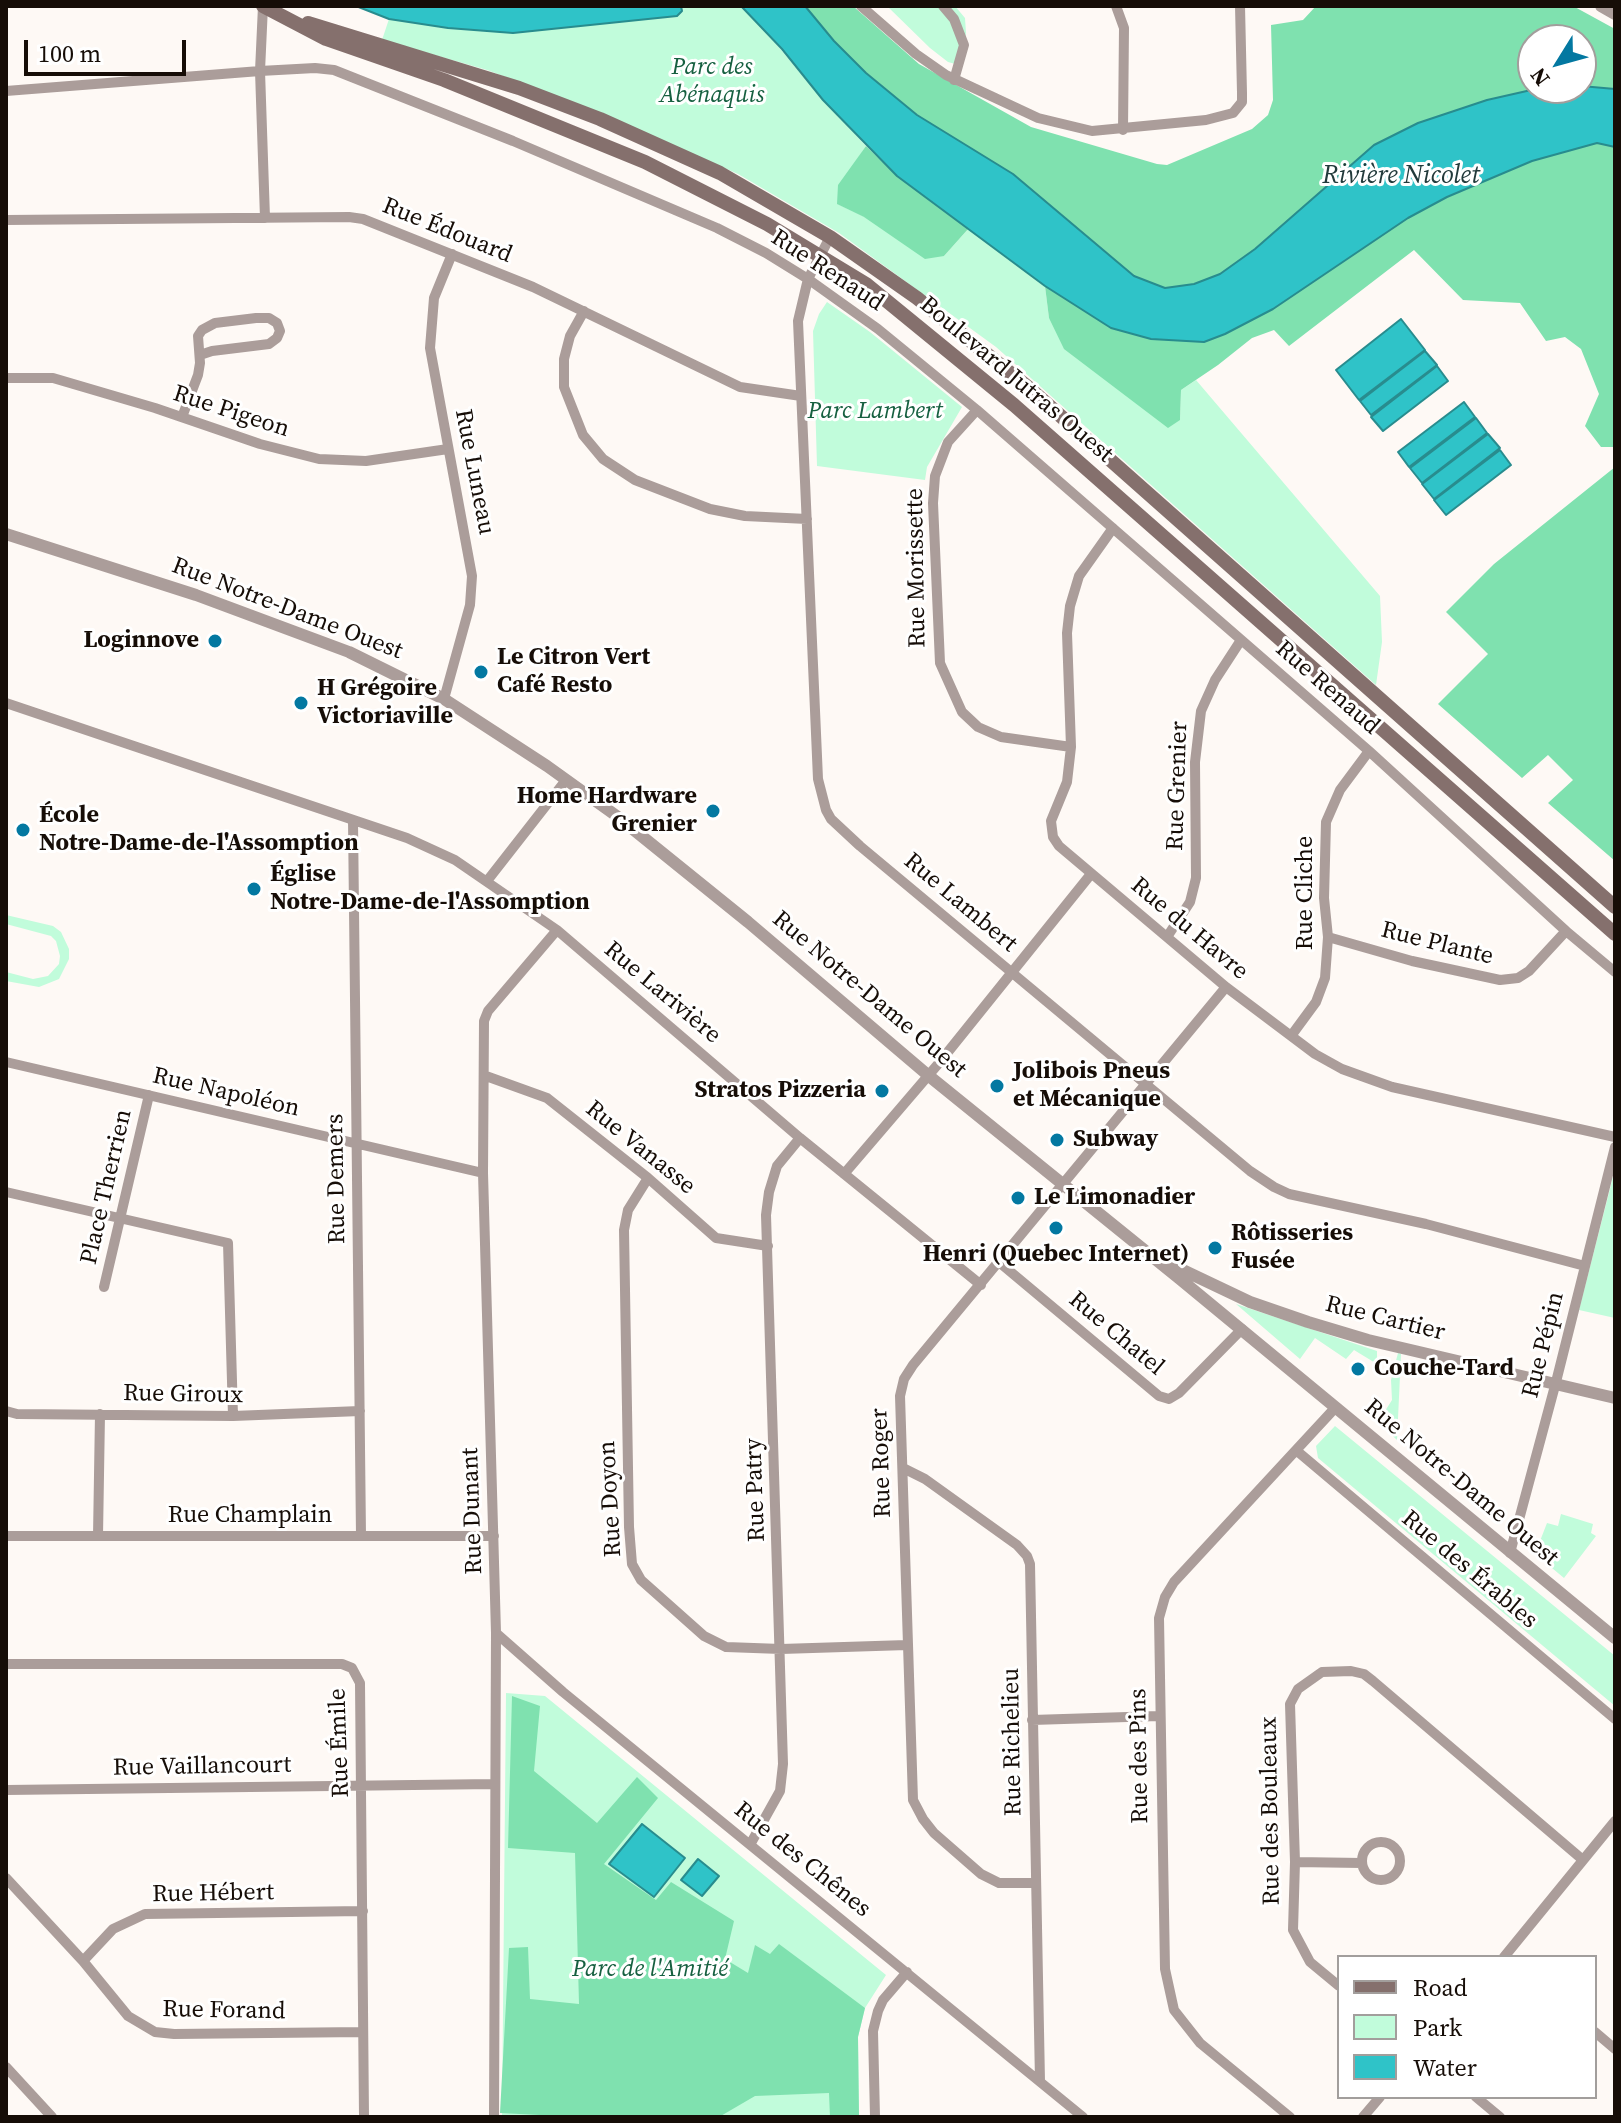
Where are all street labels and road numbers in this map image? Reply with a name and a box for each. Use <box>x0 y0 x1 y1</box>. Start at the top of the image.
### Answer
street label: Rue Édouard <box>378 192 516 270</box>
street label: Rue Renaud <box>765 224 889 318</box>
street label: Boulevard Jutras Ouest <box>913 291 1119 469</box>
street label: Rue Pigeon <box>169 380 293 444</box>
street label: Rue Luneau <box>448 407 500 537</box>
street label: Rue Morissette <box>901 488 933 648</box>
street label: Rue Notre-Dame Ouest <box>168 552 406 666</box>
street label: Rue Renaud <box>1269 635 1385 741</box>
street label: Rue Grenier <box>1161 721 1195 851</box>
street label: Rue Cliche <box>1292 836 1320 950</box>
street label: Rue Lambert <box>897 847 1023 959</box>
street label: Rue du Havre <box>1124 872 1254 986</box>
street label: Rue Notre-Dame Ouest <box>766 905 972 1085</box>
street label: Rue Plante <box>1378 916 1496 972</box>
street label: Rue Larivière <box>598 936 726 1050</box>
street label: Rue Napoléon <box>150 1062 302 1124</box>
street label: Rue Vanasse <box>579 1095 701 1201</box>
street label: Place Therrien <box>75 1107 139 1267</box>
street label: Rue Demers <box>321 1114 353 1244</box>
street label: Rue Chatel <box>1062 1286 1170 1382</box>
street label: Rue Pépin <box>1517 1289 1571 1401</box>
street label: Rue Cartier <box>1322 1290 1448 1348</box>
street label: Rue Giroux <box>123 1380 243 1410</box>
street label: Rue Notre-Dame Ouest <box>1358 1393 1564 1573</box>
street label: Rue Roger <box>866 1407 898 1519</box>
street label: Rue Patry <box>740 1438 772 1542</box>
street label: Rue Doyon <box>594 1440 628 1558</box>
street label: Rue Dunant <box>456 1447 490 1575</box>
street label: Rue Champlain <box>168 1502 332 1530</box>
street label: Rue des Érables <box>1395 1505 1543 1635</box>
street label: Rue Richelieu <box>997 1668 1029 1816</box>
street label: Rue Émile <box>324 1688 356 1798</box>
street label: Rue des Pins <box>1124 1688 1156 1824</box>
street label: Rue des Bouleaux <box>1255 1716 1287 1906</box>
street label: Rue Vaillancourt <box>113 1751 291 1783</box>
street label: Rue des Chênes <box>728 1796 876 1924</box>
street label: Rue Hébert <box>152 1879 274 1909</box>
street label: Rue Forand <box>162 1996 286 2026</box>

